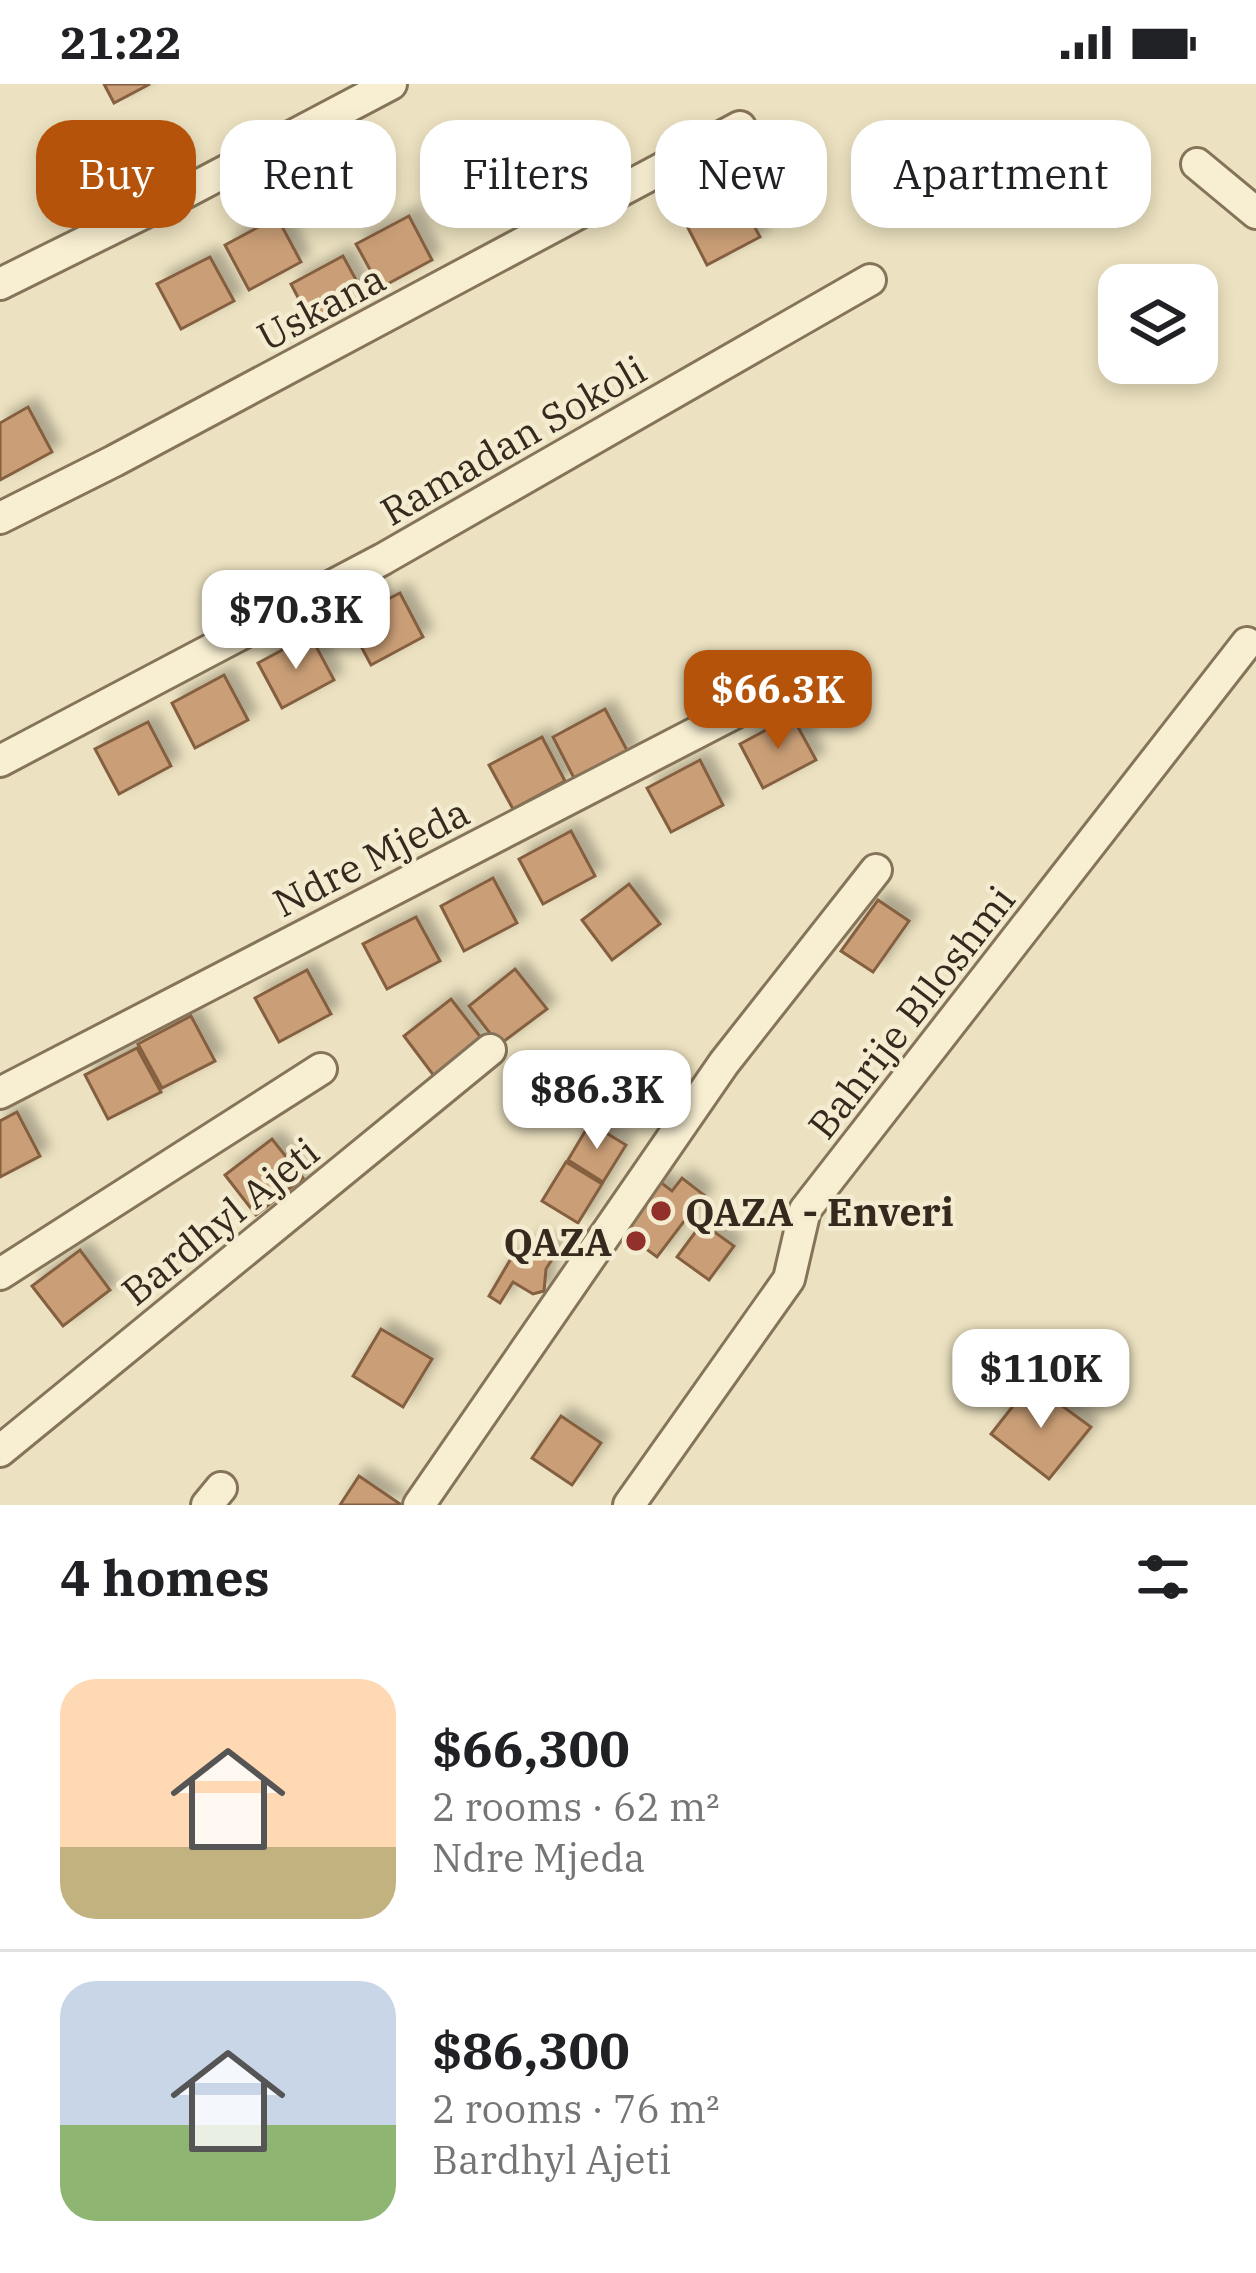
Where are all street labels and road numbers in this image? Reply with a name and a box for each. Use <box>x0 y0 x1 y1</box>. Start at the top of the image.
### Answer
street label: Uskana <box>248 252 394 362</box>
street label: Ramadan Sokoli <box>371 343 655 537</box>
street label: Ndre Mjeda <box>264 786 478 928</box>
street label: Bahrije Blloshmi <box>796 875 1026 1149</box>
street label: Bardhyl Ajeti <box>111 1126 329 1316</box>

